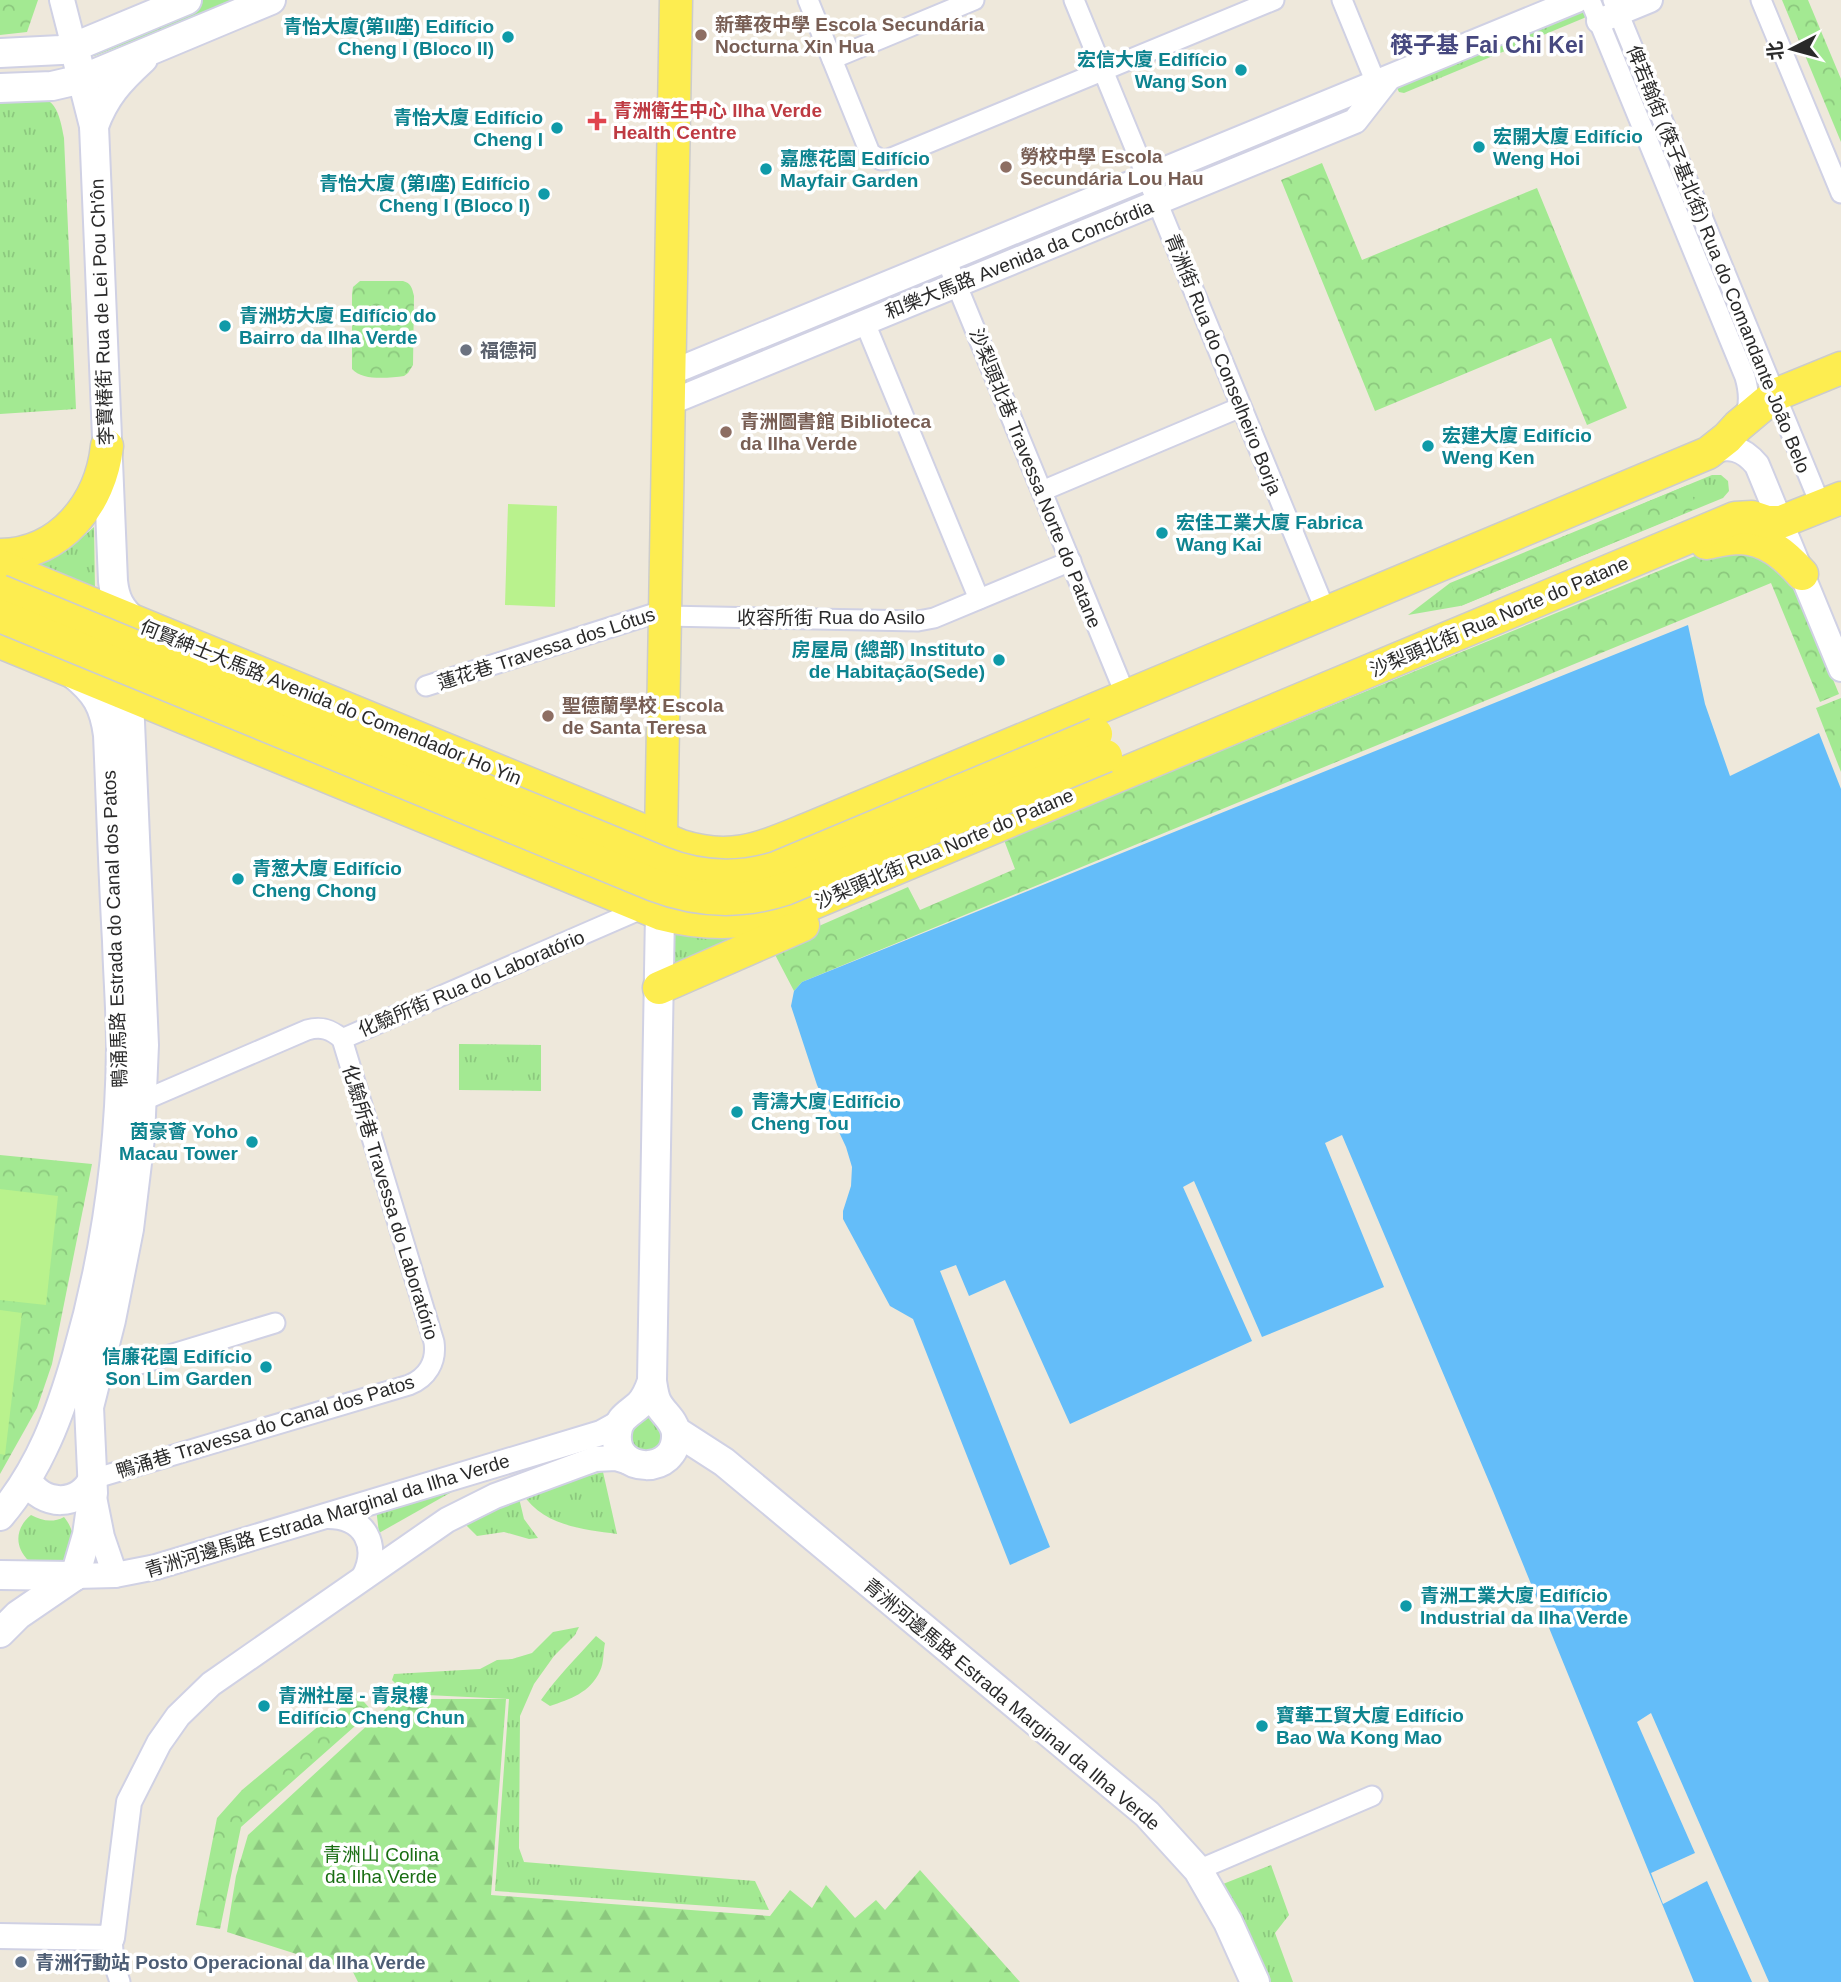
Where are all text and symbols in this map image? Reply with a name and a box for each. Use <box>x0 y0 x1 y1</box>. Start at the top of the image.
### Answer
place label: 新華夜中學 Escola Secundária Nocturna Xin Hua <box>715 14 985 57</box>
north arrow <box>1757 14 1827 84</box>
place label: 青怡大廈(第II座) Edifício Cheng I (Bloco II) <box>283 16 494 59</box>
marker: 新華夜中學 Escola Secundária Nocturna Xin Hua <box>693 27 709 43</box>
marker: 青怡大廈(第II座) Edifício Cheng I (Bloco II) <box>500 29 516 45</box>
district label: 筷子基 Fai Chi Kei <box>1390 32 1584 58</box>
street label: 俾若翰街 (筷子基北街) Rua do Comandante João Belo <box>1622 42 1816 476</box>
place label: 宏信大廈 Edifício Wang Son <box>1077 49 1227 92</box>
marker: 宏信大廈 Edifício Wang Son <box>1233 62 1249 78</box>
place label: 青洲衛生中心 llha Verde Health Centre <box>613 100 822 143</box>
place label: 青怡大廈 Edifício Cheng I <box>393 107 543 150</box>
marker: 青洲衛生中心 llha Verde Health Centre <box>587 111 607 131</box>
marker: 青怡大廈 Edifício Cheng I <box>549 120 565 136</box>
place label: 宏開大廈 Edifício Weng Hoi <box>1493 126 1643 169</box>
marker: 宏開大廈 Edifício Weng Hoi <box>1471 139 1487 155</box>
place label: 勞校中學 Escola Secundária Lou Hau <box>1020 146 1204 189</box>
place label: 嘉應花園 Edifício Mayfair Garden <box>780 148 930 191</box>
marker: 勞校中學 Escola Secundária Lou Hau <box>998 159 1014 175</box>
marker: 嘉應花園 Edifício Mayfair Garden <box>758 161 774 177</box>
place label: 青怡大廈 (第I座) Edifício Cheng I (Bloco I) <box>319 173 530 216</box>
street label: 李寶椿街 Rua de Lei Pou Ch'ôn <box>86 178 117 446</box>
marker: 青怡大廈 (第I座) Edifício Cheng I (Bloco I) <box>536 186 552 202</box>
street label: 和樂大馬路 Avenida da Concórdia <box>882 196 1157 323</box>
street label: 青洲街 Rua do Conselheiro Borja <box>1161 231 1286 498</box>
place label: 青洲坊大廈 Edifício do Bairro da Ilha Verde <box>239 305 436 348</box>
marker: 青洲坊大廈 Edifício do Bairro da Ilha Verde <box>217 318 233 334</box>
street label: 沙梨頭北巷 Travessa Norte do Patane <box>966 325 1105 631</box>
place label: 福德祠 <box>480 340 537 361</box>
marker: 福德祠 <box>458 342 474 358</box>
place label: 青洲圖書館 Biblioteca da Ilha Verde <box>740 411 932 454</box>
marker: 青洲圖書館 Biblioteca da Ilha Verde <box>718 424 734 440</box>
place label: 宏建大廈 Edifício Weng Ken <box>1442 425 1592 468</box>
marker: 宏建大廈 Edifício Weng Ken <box>1420 438 1436 454</box>
place label: 宏佳工業大廈 Fabrica Wang Kai <box>1176 512 1363 555</box>
marker: 宏佳工業大廈 Fabrica Wang Kai <box>1154 525 1170 541</box>
street label: 沙梨頭北街 Rua Norte do Patane <box>1367 552 1632 681</box>
street label: 蓮花巷 Travessa dos Lótus <box>435 603 658 694</box>
street label: 收容所街 Rua do Asilo <box>737 607 925 628</box>
street label: 何賢紳士大馬路 Avenida do Comendador Ho Yin <box>137 616 525 789</box>
place label: 房屋局 (總部) Instituto de Habitação(Sede) <box>792 639 985 682</box>
marker: 房屋局 (總部) Instituto de Habitação(Sede) <box>991 652 1007 668</box>
place label: 聖德蘭學校 Escola de Santa Teresa <box>562 695 724 738</box>
marker: 聖德蘭學校 Escola de Santa Teresa <box>540 708 556 724</box>
street label: 鴨涌馬路 Estrada do Canal dos Patos <box>98 770 131 1088</box>
street label: 沙梨頭北街 Rua Norte do Patane <box>812 784 1077 913</box>
place label: 青葱大廈 Edifício Cheng Chong <box>252 858 402 901</box>
marker: 青葱大廈 Edifício Cheng Chong <box>230 871 246 887</box>
street label: 化驗所街 Rua do Laboratório <box>355 926 588 1041</box>
street label: 化驗所巷 Travessa do Laboratório <box>339 1062 442 1342</box>
place label: 青濤大廈 Edifício Cheng Tou <box>751 1091 901 1134</box>
marker: 青濤大廈 Edifício Cheng Tou <box>729 1104 745 1120</box>
place label: 茵豪薈 Yoho Macau Tower <box>119 1121 239 1164</box>
marker: 茵豪薈 Yoho Macau Tower <box>244 1134 260 1150</box>
place label: 信廉花園 Edifício Son Lim Garden <box>102 1346 252 1389</box>
marker: 信廉花園 Edifício Son Lim Garden <box>258 1359 274 1375</box>
street label: 鴨涌巷 Travessa do Canal dos Patos <box>113 1371 417 1482</box>
street label: 青洲河邊馬路 Estrada Marginal da Ilha Verde <box>142 1450 512 1581</box>
street label: 青洲河邊馬路 Estrada Marginal da Ilha Verde <box>859 1574 1164 1835</box>
place label: 青洲工業大廈 Edifício Industrial da Ilha Verde <box>1420 1585 1628 1628</box>
marker: 青洲工業大廈 Edifício Industrial da Ilha Verde <box>1398 1598 1414 1614</box>
place label: 青洲社屋 - 青泉樓 Edifício Cheng Chun <box>278 1685 465 1728</box>
marker: 青洲社屋 - 青泉樓 Edifício Cheng Chun <box>256 1698 272 1714</box>
place label: 寶華工貿大廈 Edifício Bao Wa Kong Mao <box>1276 1705 1464 1748</box>
marker: 寶華工貿大廈 Edifício Bao Wa Kong Mao <box>1254 1718 1270 1734</box>
park label: 青洲山 Colina da Ilha Verde <box>323 1844 439 1887</box>
place label: 青洲行動站 Posto Operacional da Ilha Verde <box>35 1952 426 1973</box>
marker: 青洲行動站 Posto Operacional da Ilha Verde <box>13 1954 29 1970</box>

